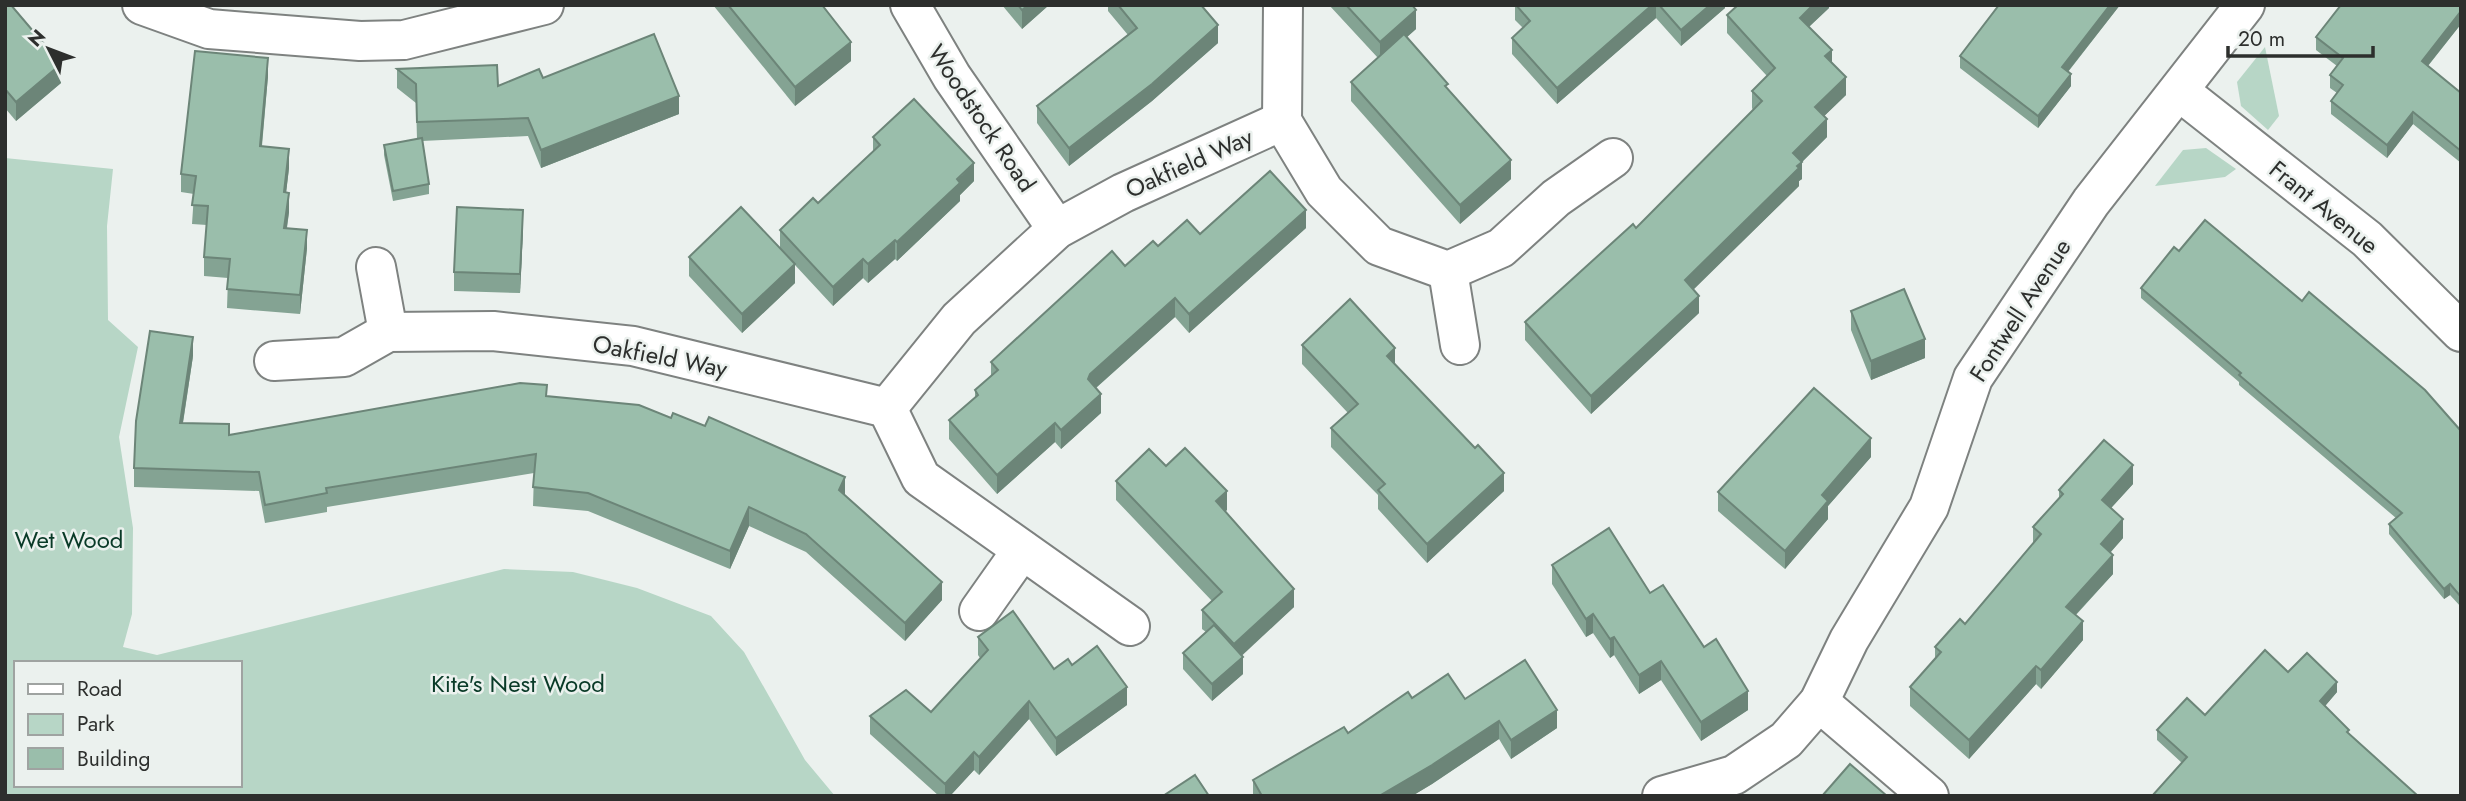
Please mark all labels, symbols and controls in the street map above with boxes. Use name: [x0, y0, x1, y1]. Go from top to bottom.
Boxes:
north arrow: [14, 14, 84, 84]
scale bar: [2228, 14, 2373, 58]
text: N: [22, 23, 52, 53]
text: 20 m: [2238, 24, 2285, 54]
street label: Woodstock Road: [920, 37, 1044, 199]
street label: Oakfield Way: [1120, 119, 1259, 207]
street label: Frant Avenue: [2262, 152, 2386, 262]
street label: Fontwell Avenue: [1961, 232, 2079, 388]
street label: Oakfield Way: [590, 326, 731, 386]
park label: Wet Wood: [15, 522, 123, 557]
legend: [14, 661, 242, 787]
park label: Kite's Nest Wood: [431, 666, 605, 701]
text: Road: [77, 674, 122, 704]
text: Park: [77, 709, 115, 739]
text: Building: [77, 744, 150, 774]

